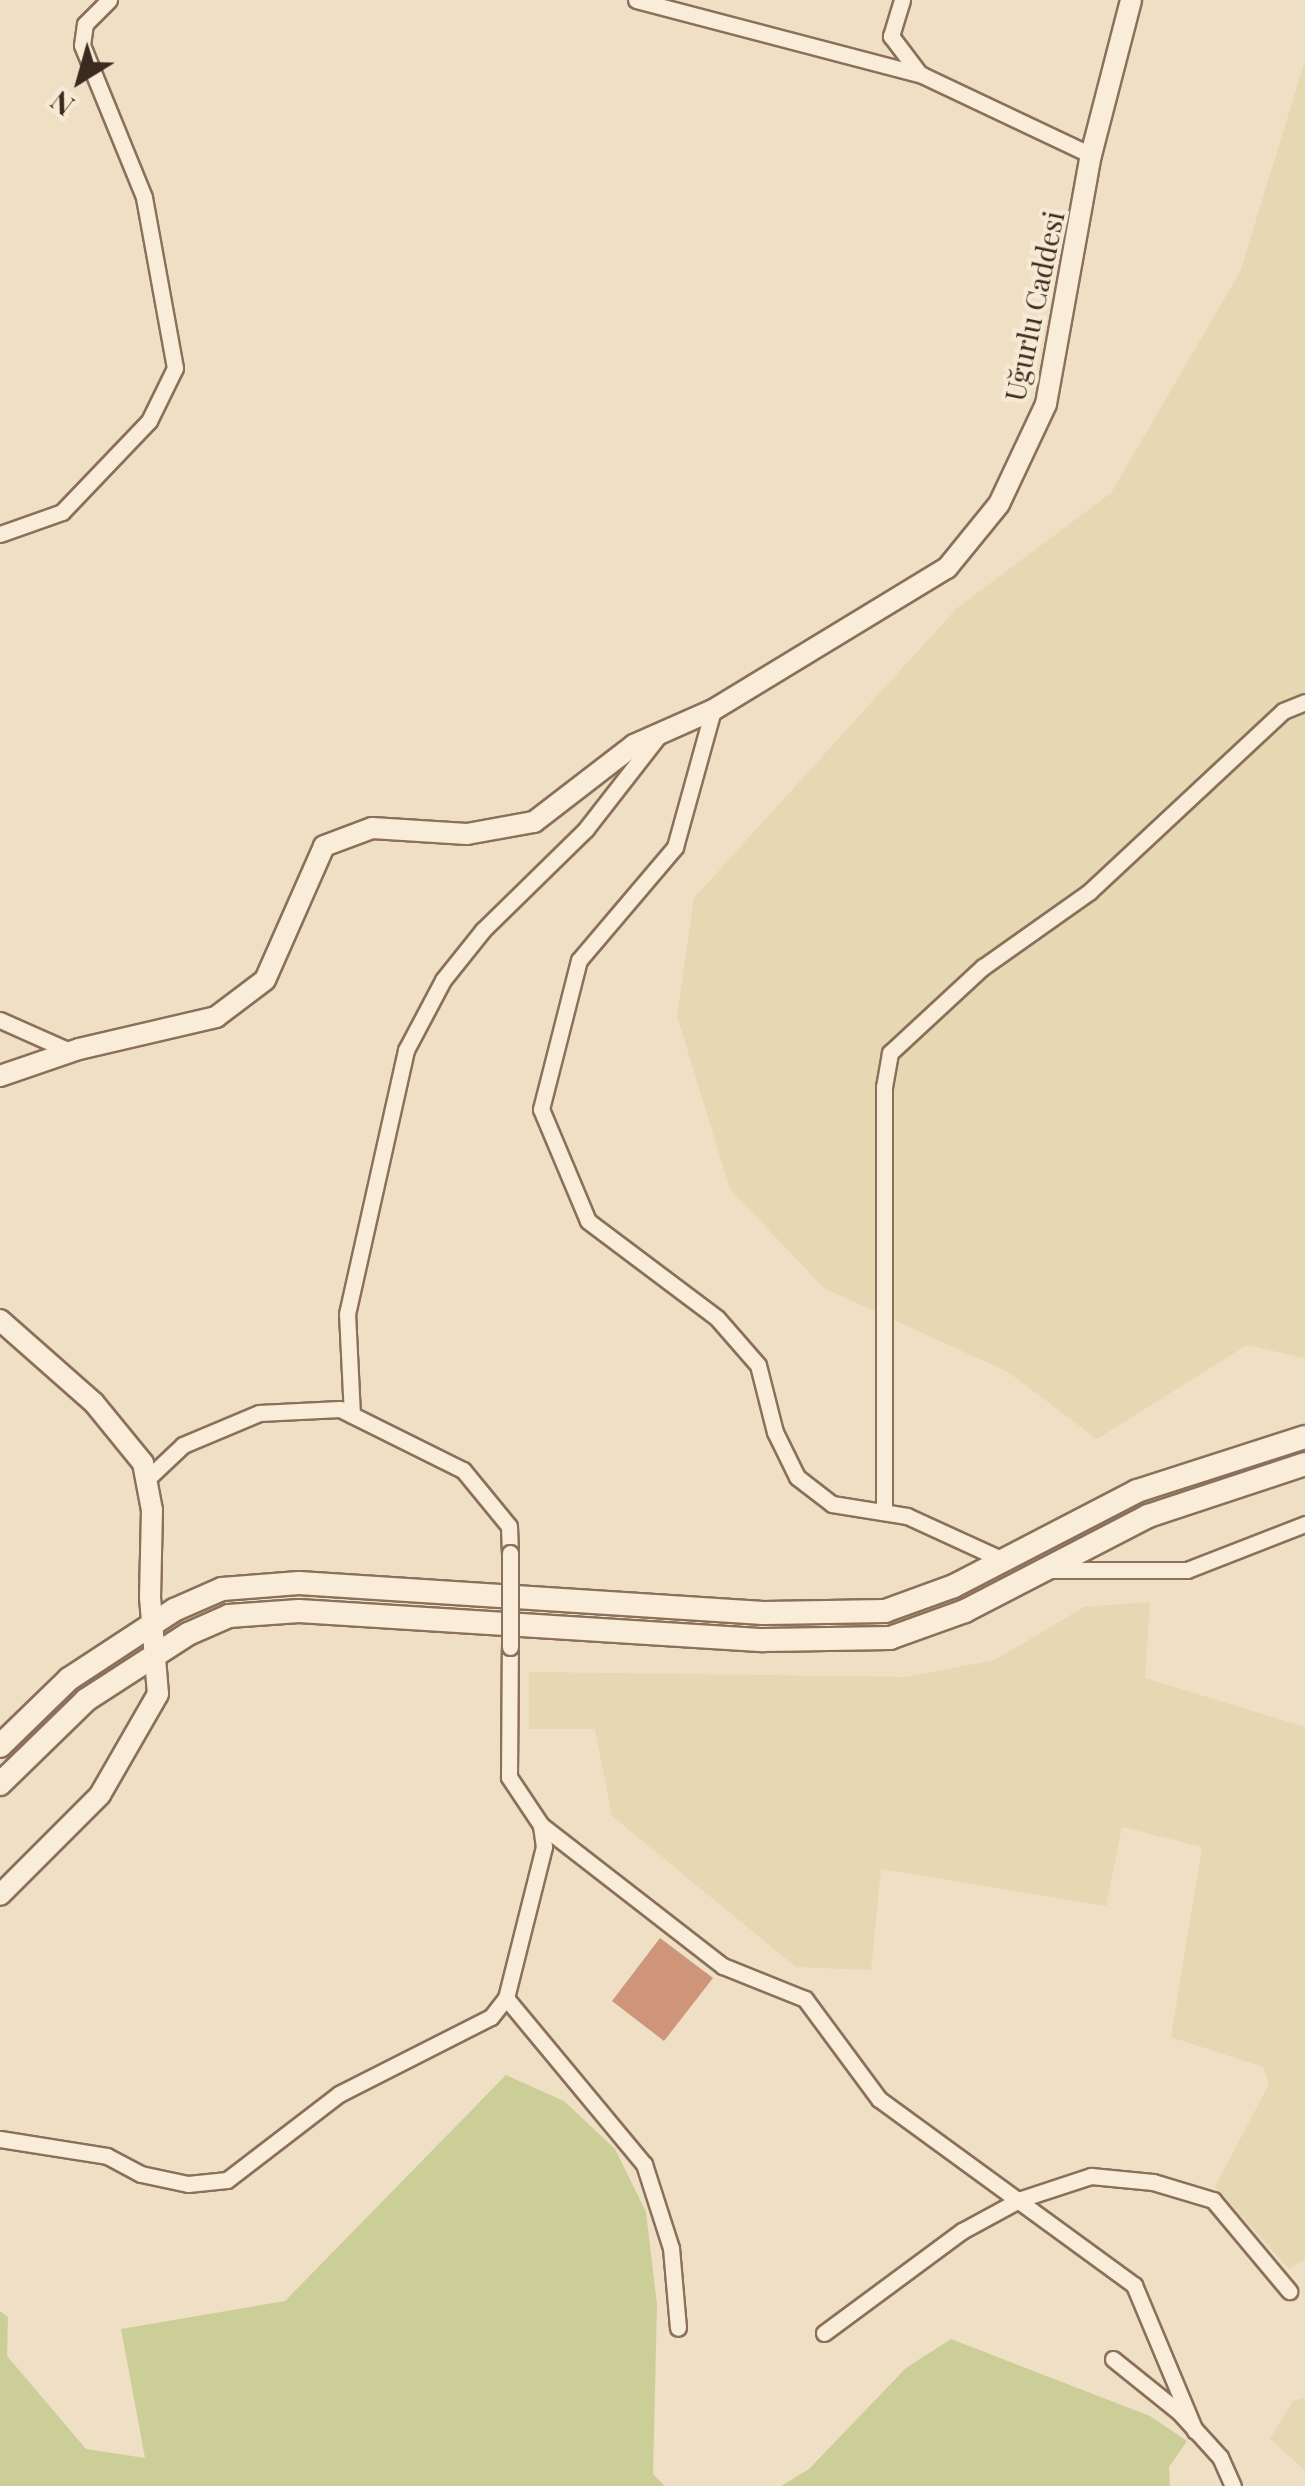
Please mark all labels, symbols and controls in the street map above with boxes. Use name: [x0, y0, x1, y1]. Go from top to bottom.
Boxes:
north arrow: [30, 30, 130, 130]
text: N: [42, 83, 81, 125]
street label: Uğurlu Caddesi: [997, 208, 1071, 404]

